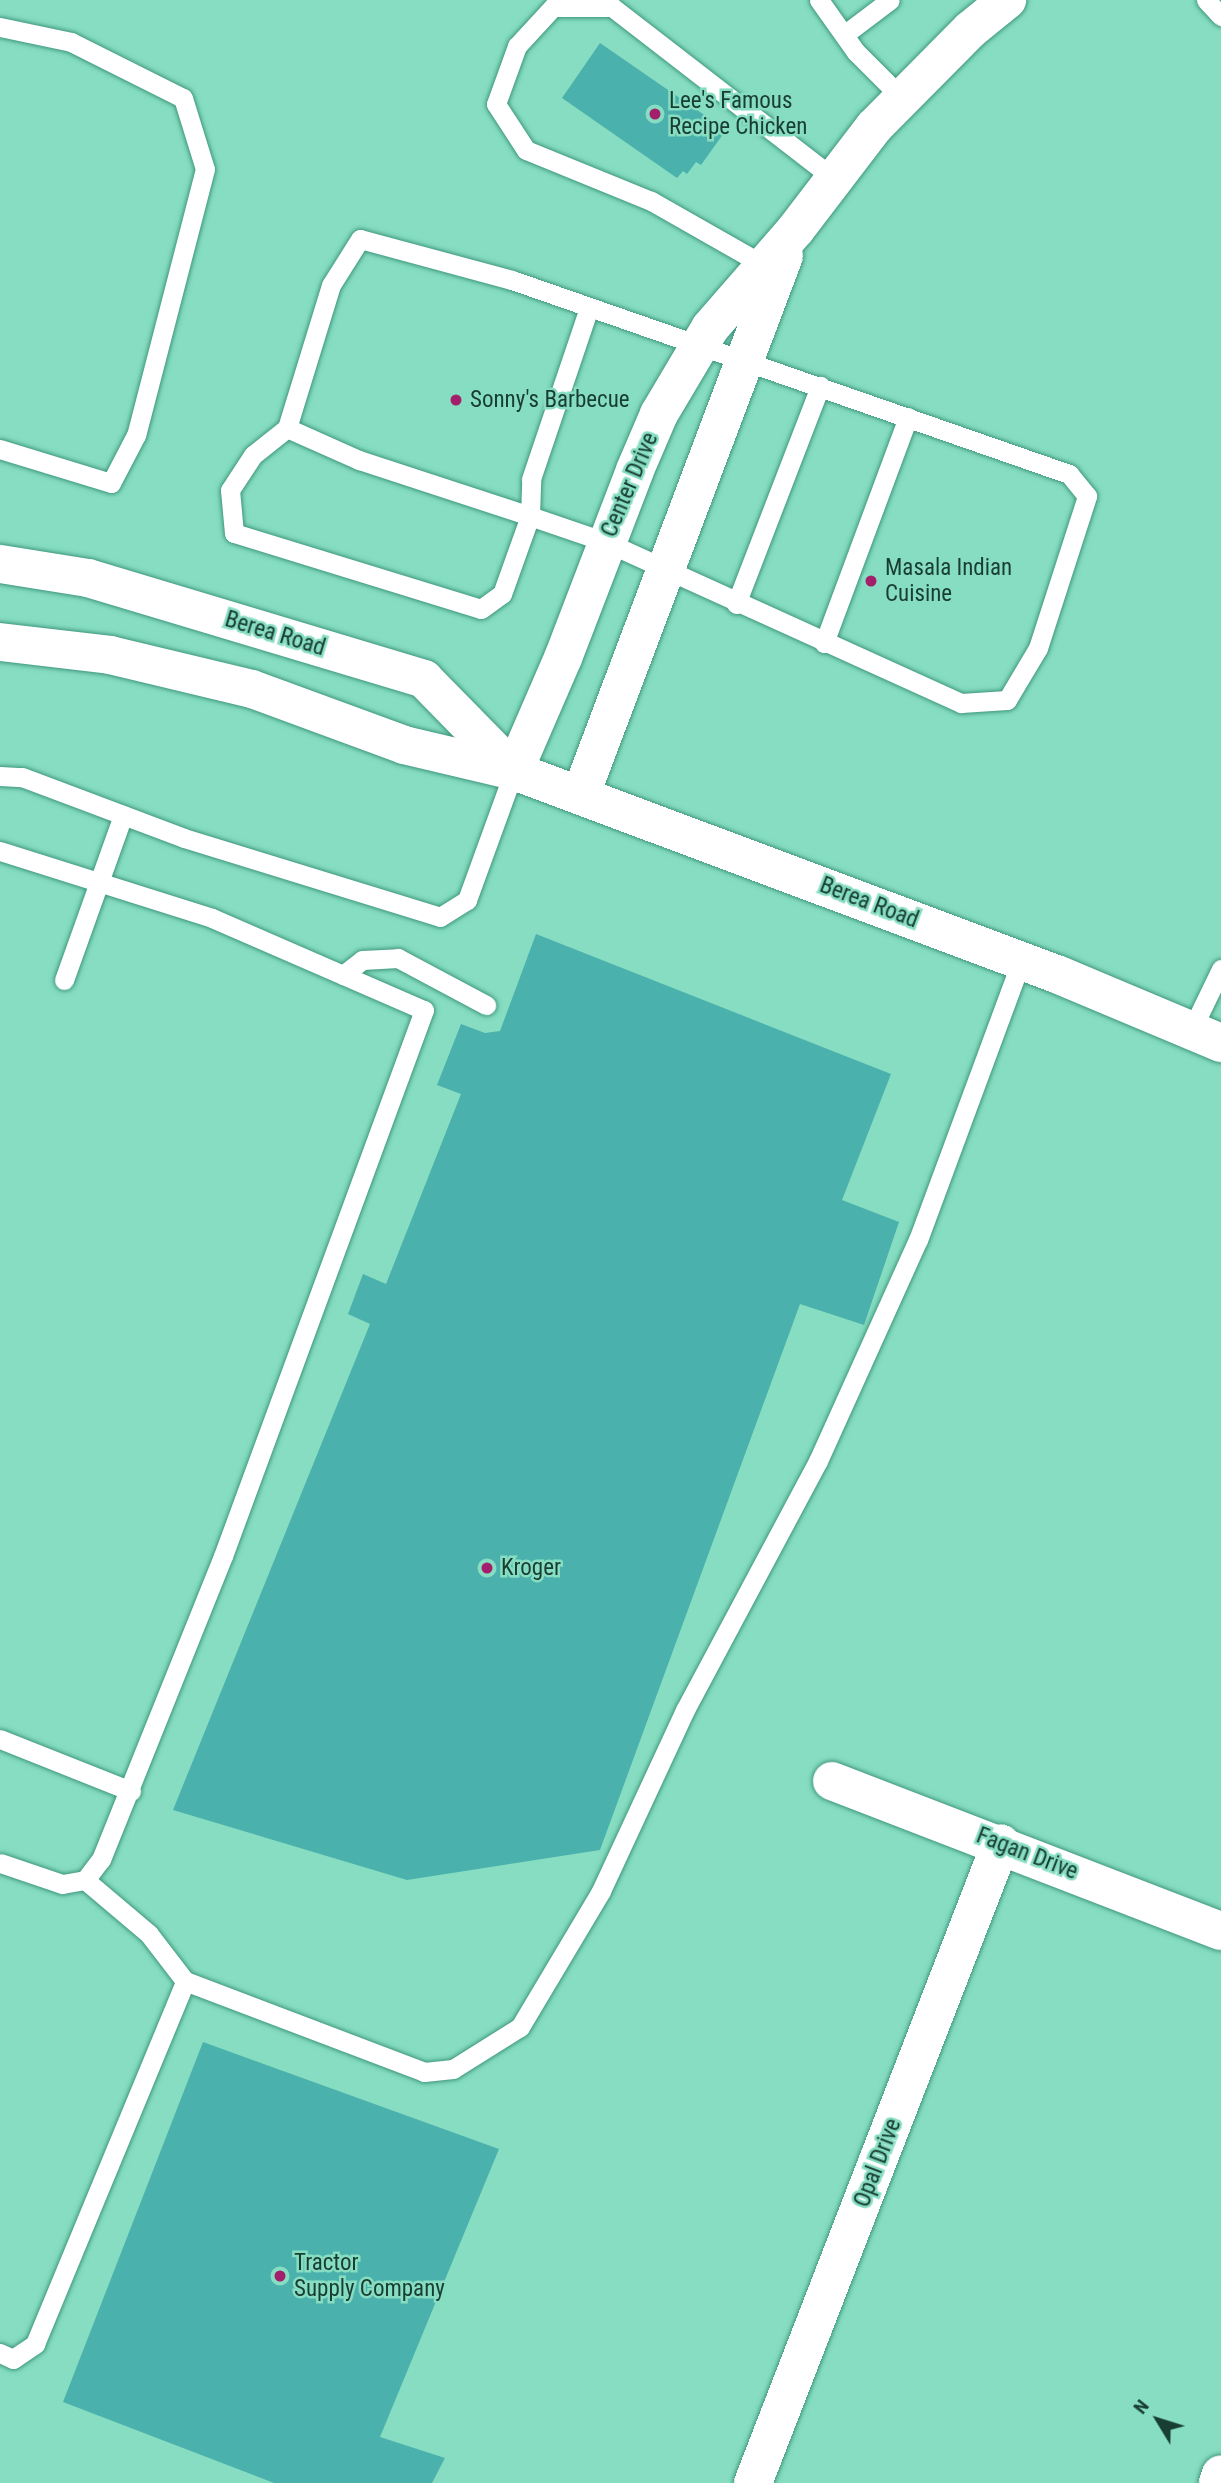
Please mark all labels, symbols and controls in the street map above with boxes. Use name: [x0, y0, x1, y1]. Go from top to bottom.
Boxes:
place label: Lee's Famous Recipe Chicken: [669, 87, 807, 141]
marker: Lee's Famous Recipe Chicken: [647, 106, 663, 122]
place label: Sonny's Barbecue: [470, 386, 630, 414]
marker: Sonny's Barbecue: [448, 392, 464, 408]
street label: Center Drive: [596, 429, 664, 541]
place label: Masala Indian Cuisine: [885, 554, 1012, 608]
marker: Masala Indian Cuisine: [863, 573, 879, 589]
street label: Berea Road: [222, 606, 328, 662]
street label: Berea Road: [816, 872, 922, 934]
place label: Kroger: [501, 1554, 561, 1582]
marker: Kroger: [479, 1560, 495, 1576]
street label: Fagan Drive: [972, 1822, 1082, 1886]
street label: Opal Drive: [849, 2115, 907, 2211]
place label: Tractor Supply Company: [294, 2249, 445, 2303]
marker: Tractor Supply Company: [272, 2268, 288, 2284]
north arrow: [1123, 2385, 1193, 2455]
text: N: [1128, 2395, 1154, 2418]

